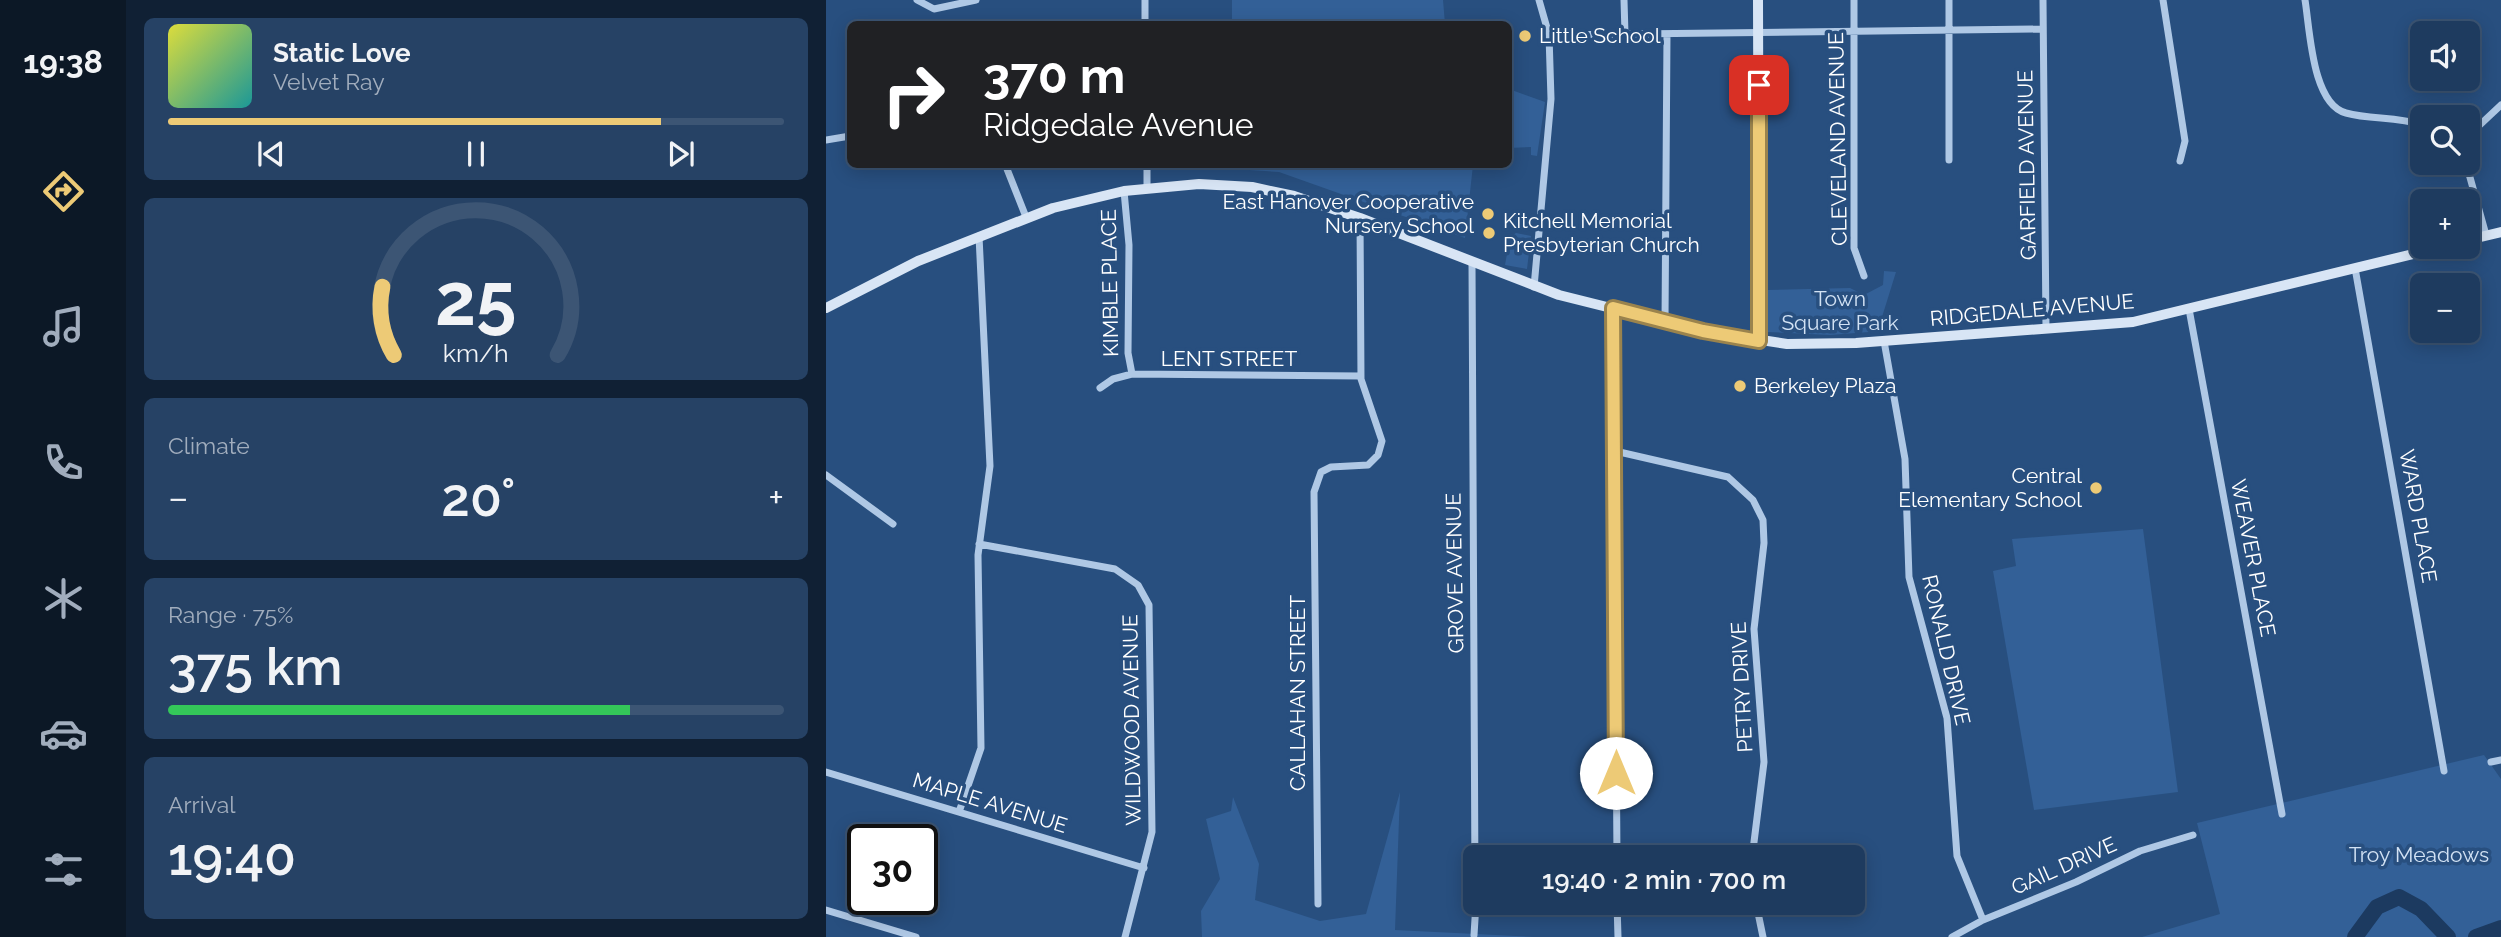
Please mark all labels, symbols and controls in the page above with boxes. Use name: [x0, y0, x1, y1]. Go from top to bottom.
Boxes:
map controls: [2410, 21, 2480, 343]
button: sound: [2410, 21, 2480, 91]
place label: Little School: [1539, 23, 1661, 48]
marker: Little School: [1517, 28, 1533, 44]
street label: CLEVELAND AVENUE: [1823, 32, 1852, 246]
text: Static Love: [273, 38, 411, 68]
text: 19:38: [23, 43, 103, 80]
text: 370 m: [983, 47, 1125, 104]
icon: right: [868, 49, 959, 140]
pin: [1729, 55, 1789, 115]
icon: arrive: [1740, 66, 1778, 104]
text: Velvet Ray: [273, 68, 385, 95]
street label: GARFIELD AVENUE: [2012, 70, 2041, 260]
button: search: [2410, 105, 2480, 175]
text: Ridgedale Avenue: [983, 106, 1253, 143]
icon: previous: [252, 135, 290, 173]
icon: pause: [457, 135, 495, 173]
icon: next: [662, 135, 700, 173]
icon: directions: [39, 167, 88, 216]
place label: East Hanover Cooperative Nursery School: [1223, 189, 1474, 238]
button: +: [2410, 189, 2480, 259]
marker: East Hanover Cooperative Nursery School: [1480, 206, 1496, 222]
place label: Kitchell Memorial Presbyterian Church: [1503, 208, 1700, 257]
street label: KIMBLE PLACE: [1096, 209, 1123, 357]
marker: Kitchell Memorial Presbyterian Church: [1481, 225, 1497, 241]
text: 25: [435, 257, 517, 342]
button: −: [2410, 273, 2480, 343]
park label: Town Square Park: [1781, 286, 1899, 335]
street label: RIDGEDALE AVENUE: [1929, 288, 2135, 331]
icon: music: [39, 302, 88, 351]
text: km/h: [443, 338, 509, 368]
street label: LENT STREET: [1161, 346, 1297, 371]
place label: Berkeley Plaza: [1754, 373, 1896, 398]
marker: Berkeley Plaza: [1732, 378, 1748, 394]
text: Climate: [168, 432, 250, 459]
icon: phone: [39, 438, 88, 487]
street label: WARD PLACE: [2394, 447, 2443, 585]
place label: Central Elementary School: [1898, 463, 2082, 512]
text: 20°: [441, 467, 515, 528]
text: −: [168, 475, 188, 520]
text: +: [768, 475, 784, 520]
street label: WEAVER PLACE: [2226, 477, 2281, 639]
marker: Central Elementary School: [2088, 480, 2104, 496]
street label: GROVE AVENUE: [1441, 493, 1468, 654]
street label: RONALD DRIVE: [1917, 572, 1976, 727]
icon: climate: [39, 574, 88, 623]
street label: CALLAHAN STREET: [1285, 595, 1310, 791]
text: Range · 75%: [168, 601, 293, 628]
street label: WILDWOOD AVENUE: [1117, 614, 1146, 826]
street label: PETRY DRIVE: [1726, 621, 1757, 753]
text: 375 km: [168, 636, 343, 697]
icon: car: [39, 709, 88, 758]
position arrow: [1579, 736, 1653, 810]
street label: MAPLE AVENUE: [910, 767, 1070, 838]
text: Arrival: [168, 791, 235, 818]
speed limit sign: 30: [847, 824, 938, 915]
text: 19:40: [168, 826, 296, 887]
street label: GAIL DRIVE: [2007, 831, 2120, 900]
park label: Troy Meadows: [2349, 842, 2489, 867]
icon: filters: [39, 845, 88, 894]
text: 19:40 · 2 min · 700 m: [1542, 865, 1786, 895]

